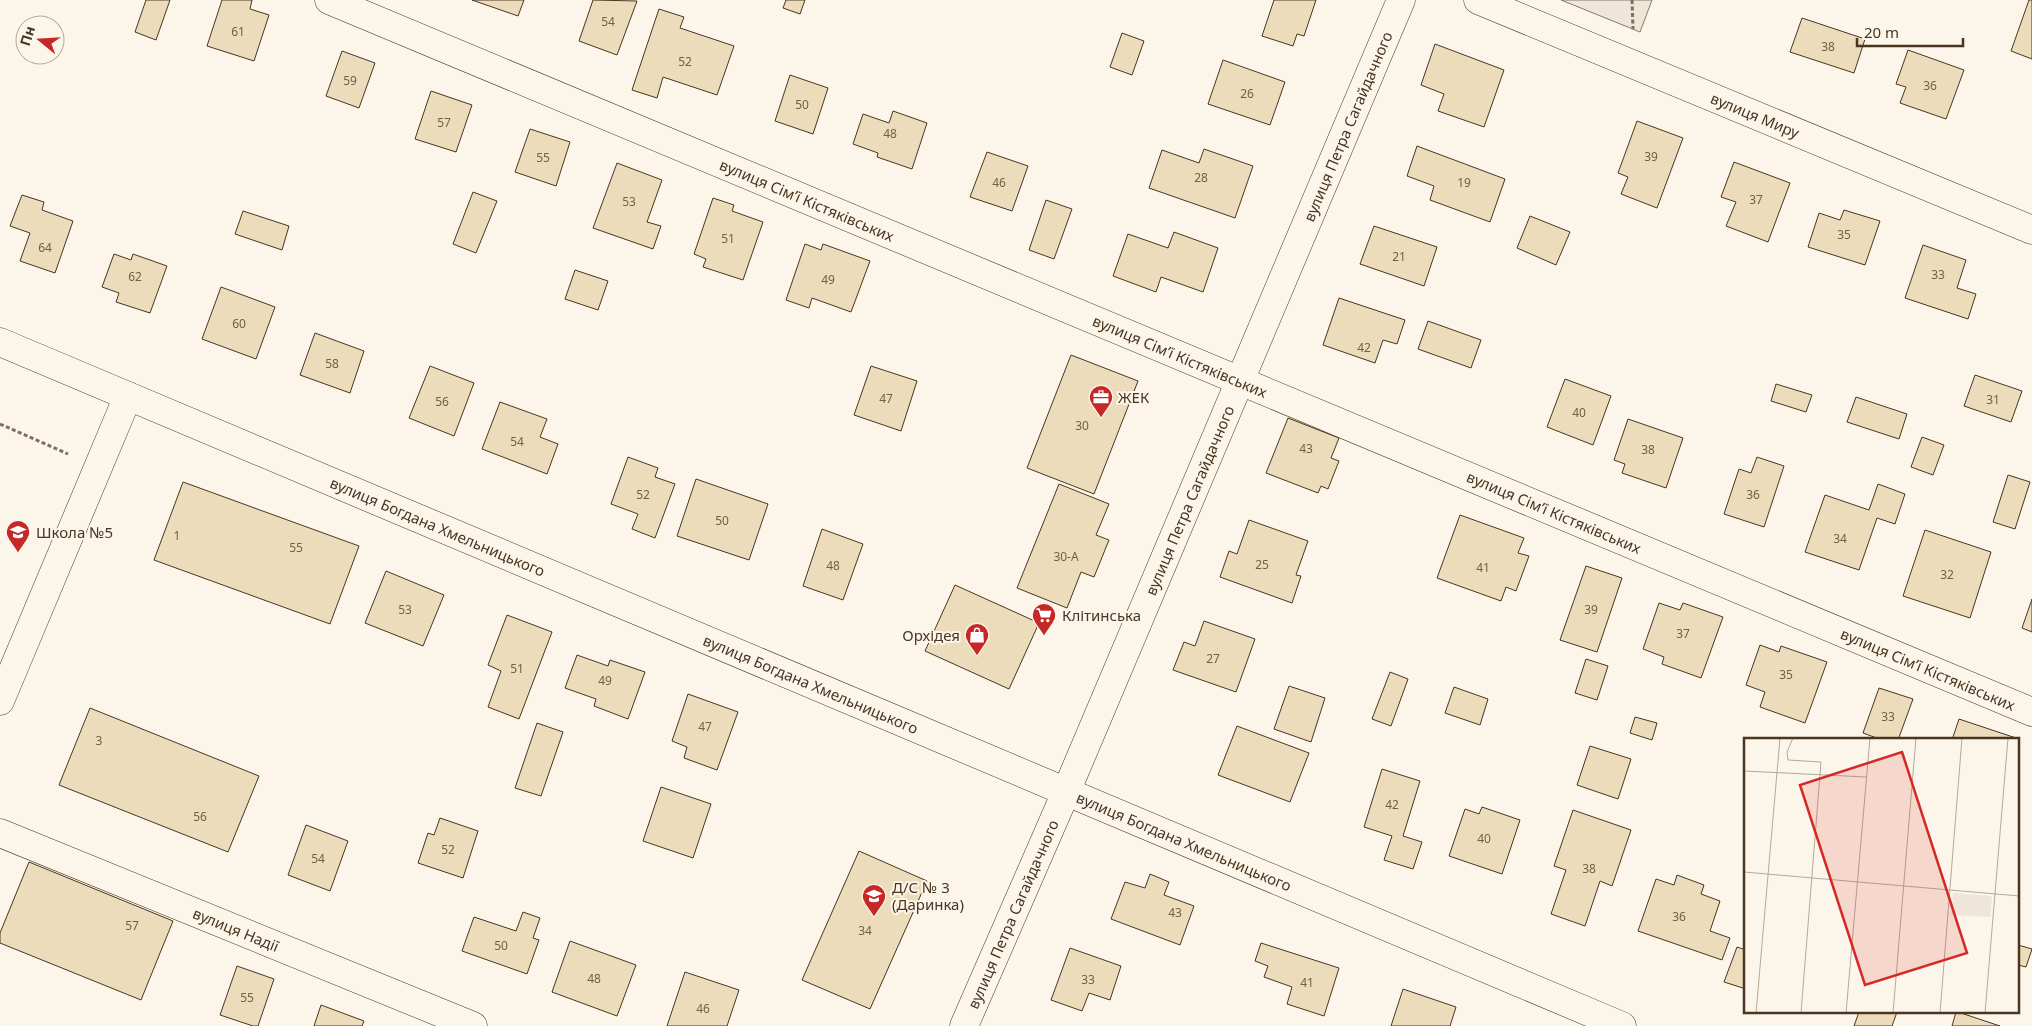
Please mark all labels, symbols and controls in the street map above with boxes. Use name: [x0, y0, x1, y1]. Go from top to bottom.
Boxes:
house number: 54: [601, 13, 615, 30]
north arrow: [15, 15, 65, 65]
scale bar: [1857, 15, 1963, 47]
text: 20 m: [1864, 22, 1899, 42]
text: Пн: [15, 23, 39, 48]
house number: 61: [231, 23, 245, 40]
street label: вулиця Петра Сагайдачного: [1298, 28, 1397, 224]
house number: 38: [1821, 38, 1835, 55]
house number: 52: [678, 53, 692, 70]
house number: 59: [343, 72, 357, 89]
house number: 36: [1923, 77, 1937, 94]
house number: 26: [1240, 85, 1254, 102]
street label: вулиця Миру: [1708, 88, 1803, 142]
house number: 50: [795, 96, 809, 113]
house number: 57: [437, 114, 451, 131]
house number: 48: [883, 125, 897, 142]
house number: 39: [1644, 148, 1658, 165]
house number: 55: [536, 149, 550, 166]
street label: вулиця Сімʼї Кістяківських: [717, 154, 898, 246]
house number: 28: [1194, 169, 1208, 186]
house number: 46: [992, 174, 1006, 191]
house number: 19: [1457, 174, 1471, 191]
house number: 37: [1749, 191, 1763, 208]
house number: 53: [622, 193, 636, 210]
house number: 35: [1837, 226, 1851, 243]
house number: 51: [721, 230, 735, 247]
house number: 64: [38, 239, 52, 256]
house number: 21: [1392, 248, 1406, 265]
house number: 33: [1931, 266, 1945, 283]
house number: 62: [128, 268, 142, 285]
house number: 49: [821, 271, 835, 288]
street label: вулиця Сімʼї Кістяківських: [1090, 310, 1271, 402]
house number: 60: [232, 315, 246, 332]
house number: 42: [1357, 339, 1371, 356]
house number: 58: [325, 355, 339, 372]
office icon: ЖЕК: [1088, 384, 1114, 418]
place label: ЖЕК: [1118, 387, 1150, 407]
house number: 47: [879, 390, 893, 407]
house number: 31: [1986, 391, 2000, 408]
house number: 56: [435, 393, 449, 410]
street label: вулиця Петра Сагайдачного: [1140, 402, 1238, 598]
house number: 40: [1572, 404, 1586, 421]
house number: 30: [1075, 417, 1089, 434]
house number: 54: [510, 433, 524, 450]
house number: 43: [1299, 440, 1313, 457]
house number: 38: [1641, 441, 1655, 458]
street label: вулиця Сімʼї Кістяківських: [1464, 466, 1645, 558]
street label: вулиця Богдана Хмельницького: [327, 472, 548, 581]
house number: 52: [636, 486, 650, 503]
house number: 36: [1746, 486, 1760, 503]
house number: 50: [715, 512, 729, 529]
school or university icon: Школа №5: [5, 519, 31, 553]
place label: Школа №5: [36, 522, 113, 542]
house number: 1: [174, 527, 180, 544]
house number: 34: [1833, 530, 1847, 547]
house number: 55: [289, 539, 303, 556]
house number: 30-А: [1053, 548, 1079, 565]
house number: 25: [1255, 556, 1269, 573]
house number: 48: [826, 557, 840, 574]
house number: 41: [1476, 559, 1490, 576]
house number: 32: [1940, 566, 1954, 583]
house number: 53: [398, 601, 412, 618]
house number: 39: [1584, 601, 1598, 618]
supermarket icon: Клітинська: [1031, 602, 1057, 636]
place label: Клітинська: [1062, 605, 1141, 625]
shop icon: Орхідея: [964, 622, 990, 656]
street label: вулиця Сімʼї Кістяківських: [1838, 623, 2019, 715]
place label: Орхідея: [902, 625, 960, 645]
house number: 37: [1676, 625, 1690, 642]
street label: вулиця Богдана Хмельницького: [700, 630, 922, 738]
house number: 27: [1206, 650, 1220, 667]
house number: 51: [510, 660, 524, 677]
house number: 35: [1779, 666, 1793, 683]
house number: 49: [598, 672, 612, 689]
house number: 33: [1881, 708, 1895, 725]
house number: 47: [698, 718, 712, 735]
house number: 3: [96, 732, 103, 749]
inset map: [1744, 738, 2020, 1014]
street label: вулиця Богдана Хмельницького: [1073, 787, 1295, 896]
house number: 42: [1385, 796, 1399, 813]
house number: 56: [193, 808, 207, 825]
street label: вулиця Петра Сагайдачного: [963, 816, 1063, 1012]
house number: 40: [1477, 830, 1491, 847]
house number: 52: [441, 841, 455, 858]
house number: 54: [311, 850, 325, 867]
house number: 38: [1582, 860, 1596, 877]
place label: Д/С № 3 (Даринка): [892, 877, 964, 914]
school or university icon: Д/С № 3 (Даринка): [861, 883, 887, 917]
street label: вулиця Надії: [190, 903, 282, 956]
house number: 43: [1168, 904, 1182, 921]
house number: 36: [1672, 908, 1686, 925]
house number: 57: [125, 917, 139, 934]
house number: 34: [858, 922, 872, 939]
house number: 50: [494, 937, 508, 954]
house number: 48: [587, 970, 601, 987]
house number: 33: [1081, 971, 1095, 988]
house number: 41: [1300, 974, 1314, 991]
house number: 55: [240, 989, 254, 1006]
house number: 46: [696, 1000, 710, 1017]

